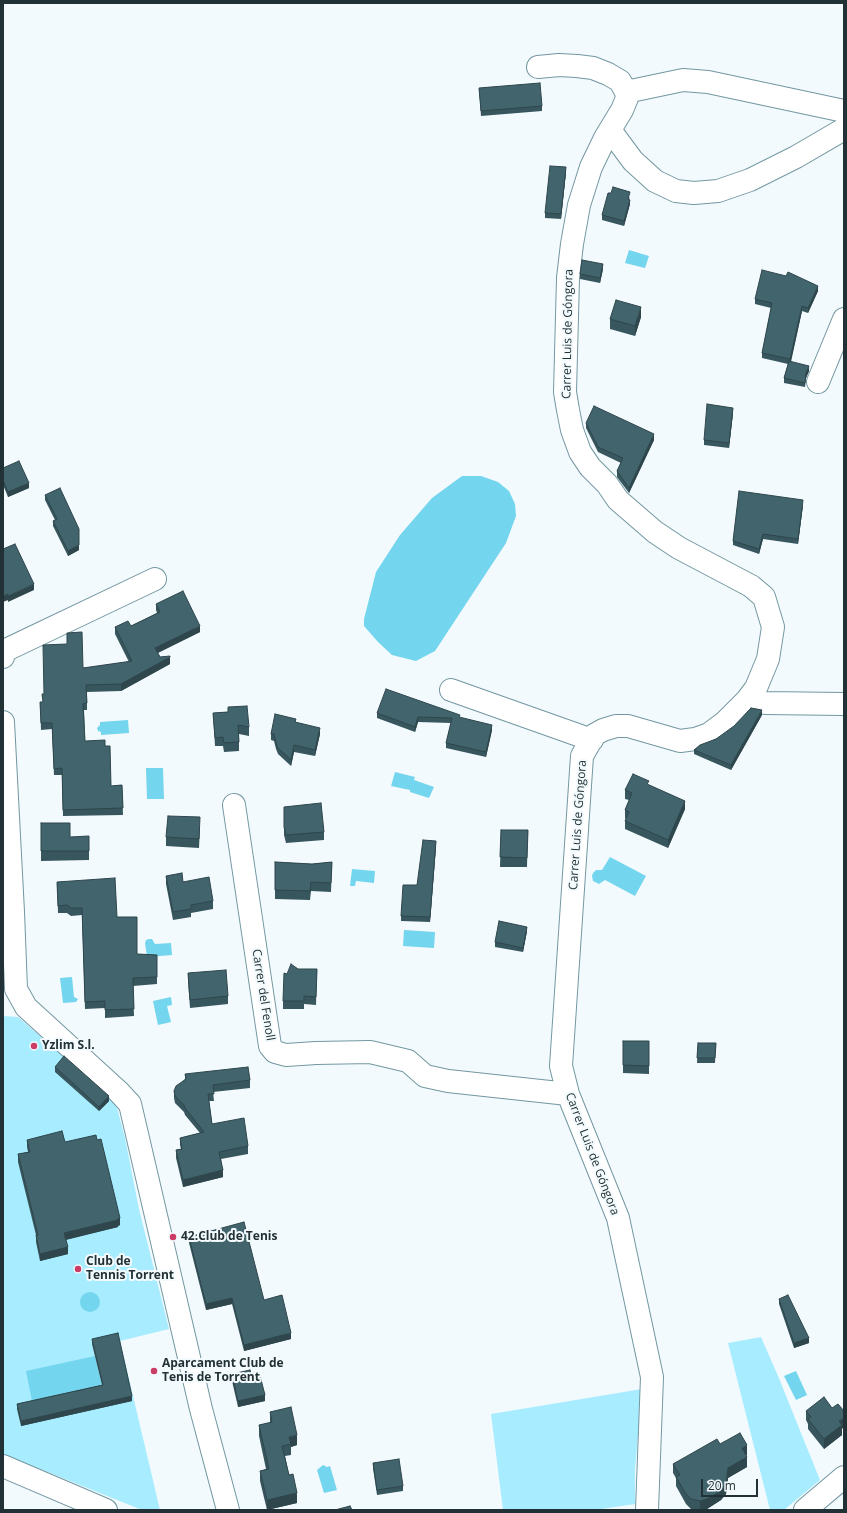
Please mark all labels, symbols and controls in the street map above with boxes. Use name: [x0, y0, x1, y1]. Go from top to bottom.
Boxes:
street label: Carrer Luis de Góngora: [560, 269, 576, 399]
street label: Carrer Luis de Góngora: [566, 760, 590, 890]
street label: Carrer del Fenoll: [249, 948, 277, 1042]
place label: Yzlim S.l.: [42, 1039, 95, 1053]
marker: Yzlim S.l.: [29, 1041, 39, 1051]
street label: Carrer Luis de Góngora: [562, 1091, 622, 1217]
place label: 42.Club de Tenis: [181, 1230, 277, 1244]
marker: 42.Club de Tenis: [168, 1232, 178, 1242]
place label: Club de Tennis Torrent: [86, 1255, 174, 1283]
marker: Club de Tennis Torrent: [73, 1264, 83, 1274]
place label: Aparcament Club de Tenis de Torrent: [162, 1357, 284, 1385]
marker: Aparcament Club de Tenis de Torrent: [149, 1366, 159, 1376]
scale bar: [703, 1471, 760, 1497]
text: 20 m: [708, 1477, 736, 1494]

